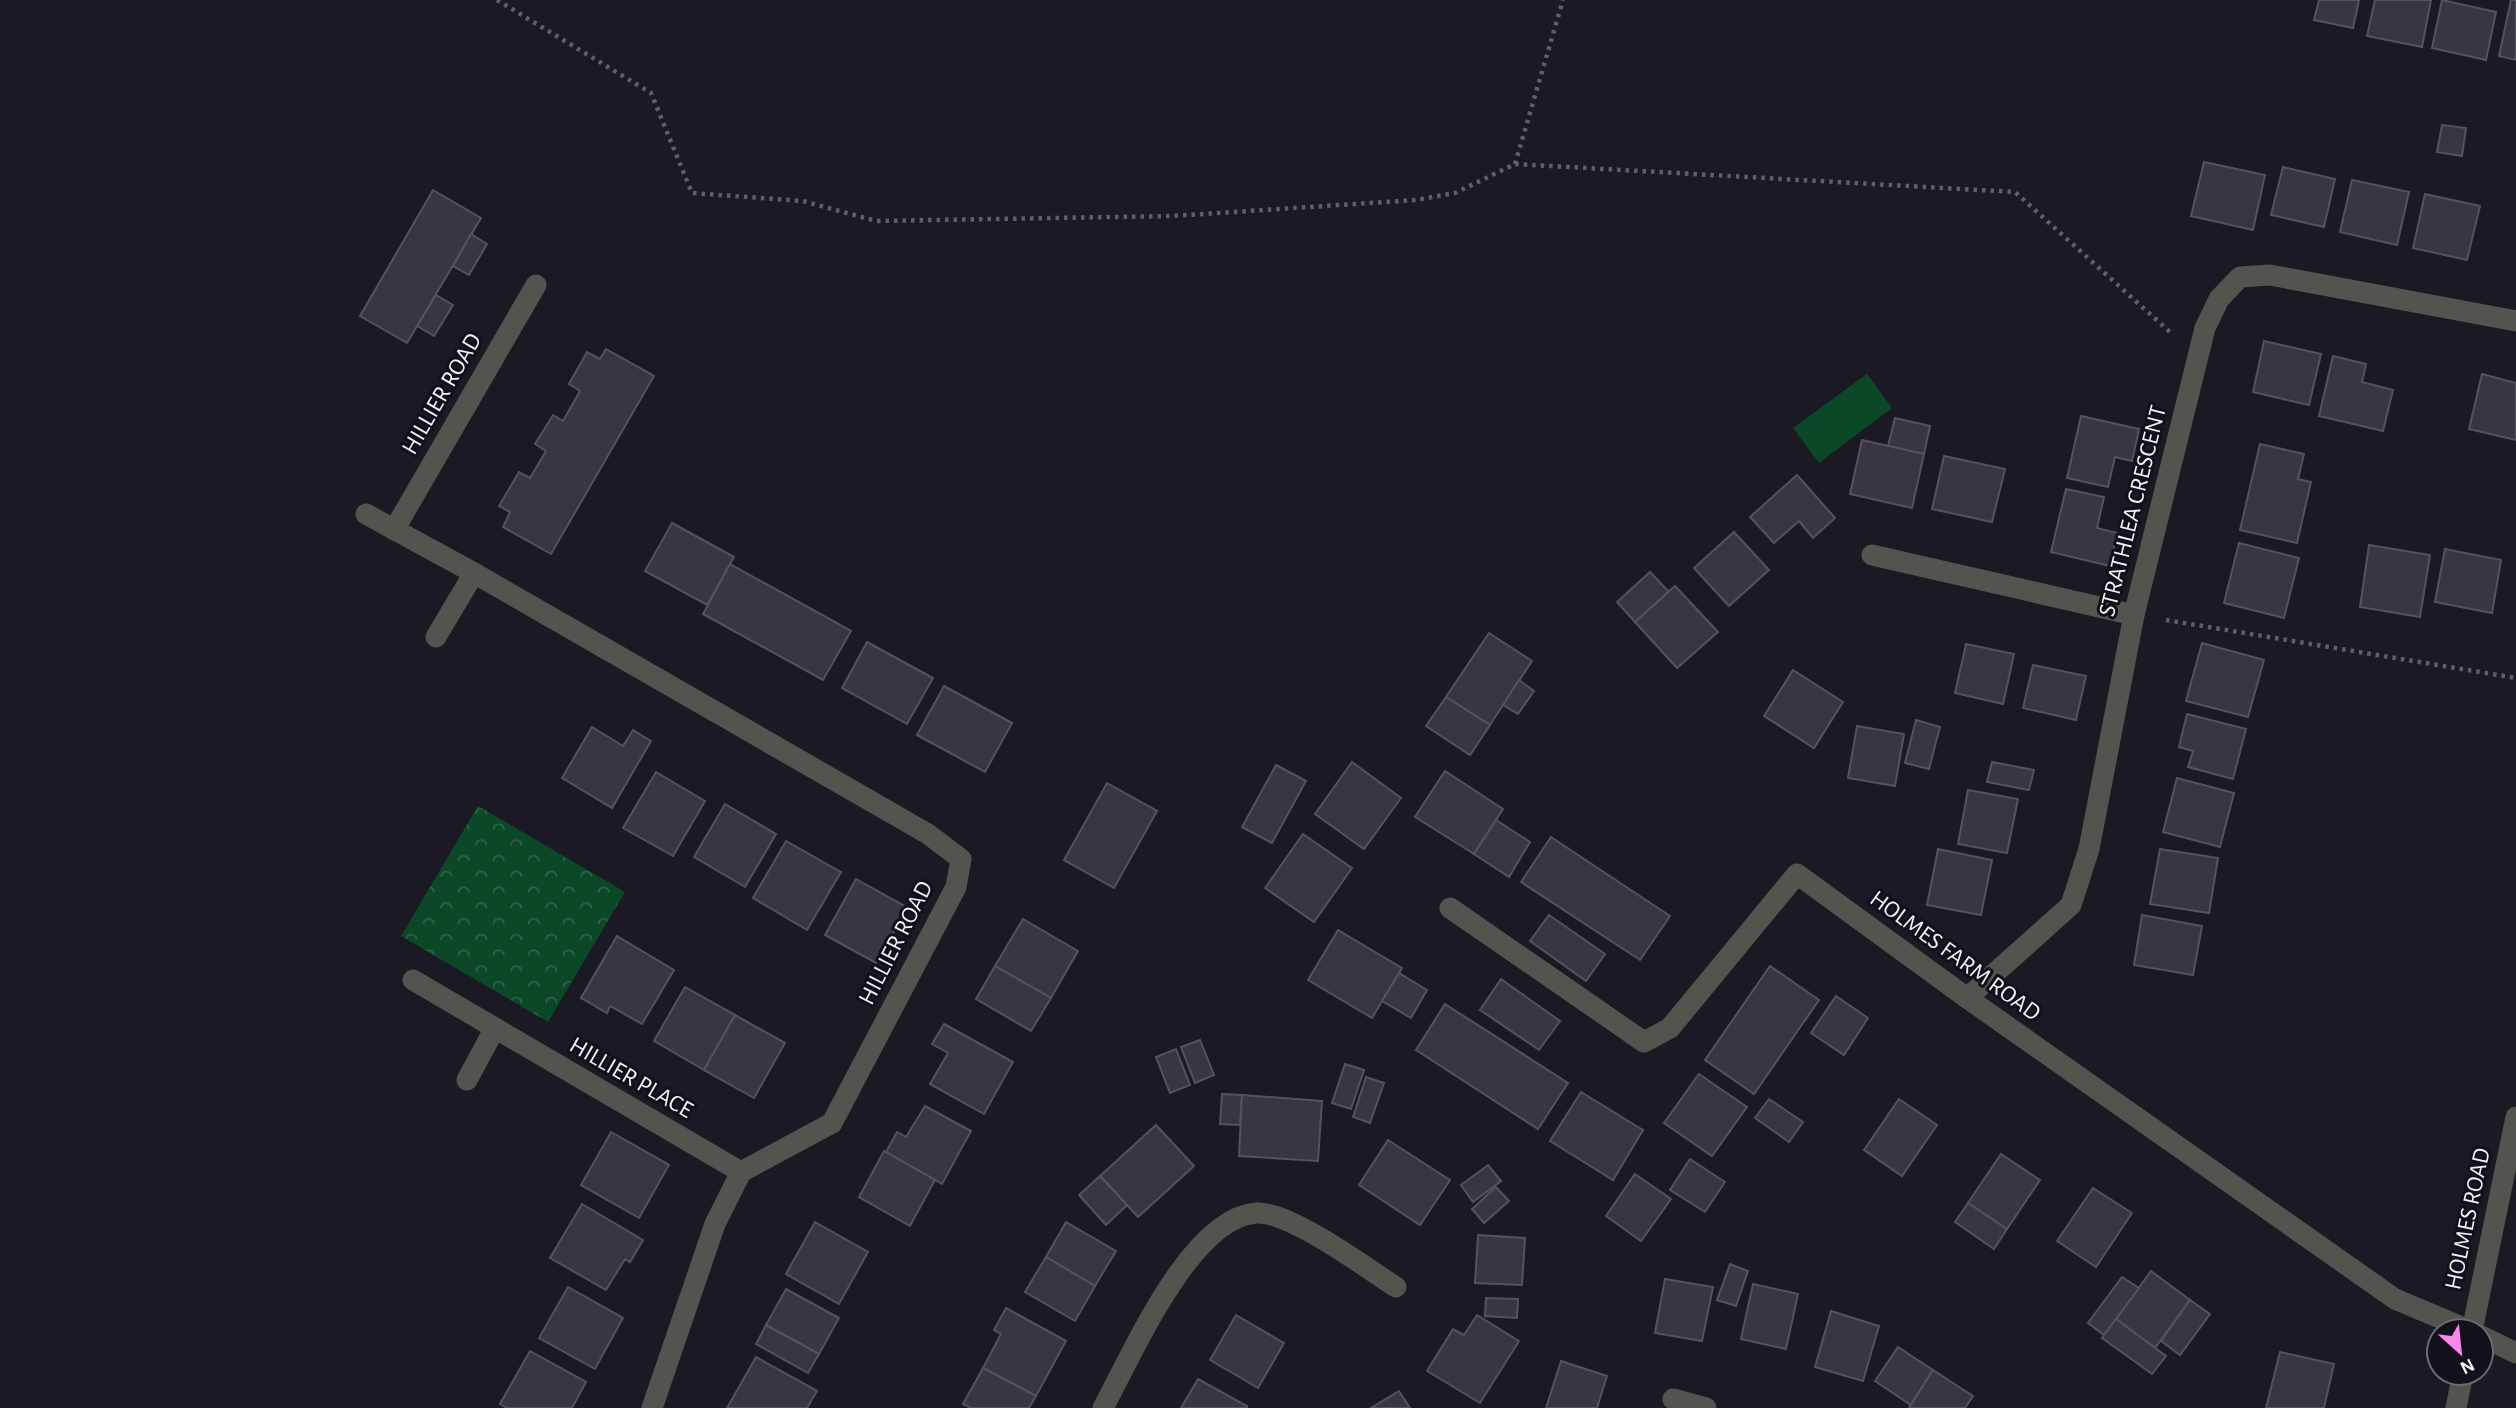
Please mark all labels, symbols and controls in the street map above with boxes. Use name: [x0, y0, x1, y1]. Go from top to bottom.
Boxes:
street label: HILLIER ROAD: [398, 329, 486, 459]
street label: STRATHLEA CRESCENT: [2095, 403, 2171, 619]
street label: HILLIER ROAD: [855, 877, 937, 1009]
street label: HOLMES FARM ROAD: [1865, 886, 2045, 1026]
street label: HILLIER PLACE: [565, 1033, 697, 1123]
street label: HOLMES ROAD: [2441, 1146, 2495, 1292]
north arrow: [2425, 1317, 2495, 1387]
text: N: [2457, 1354, 2477, 1377]

